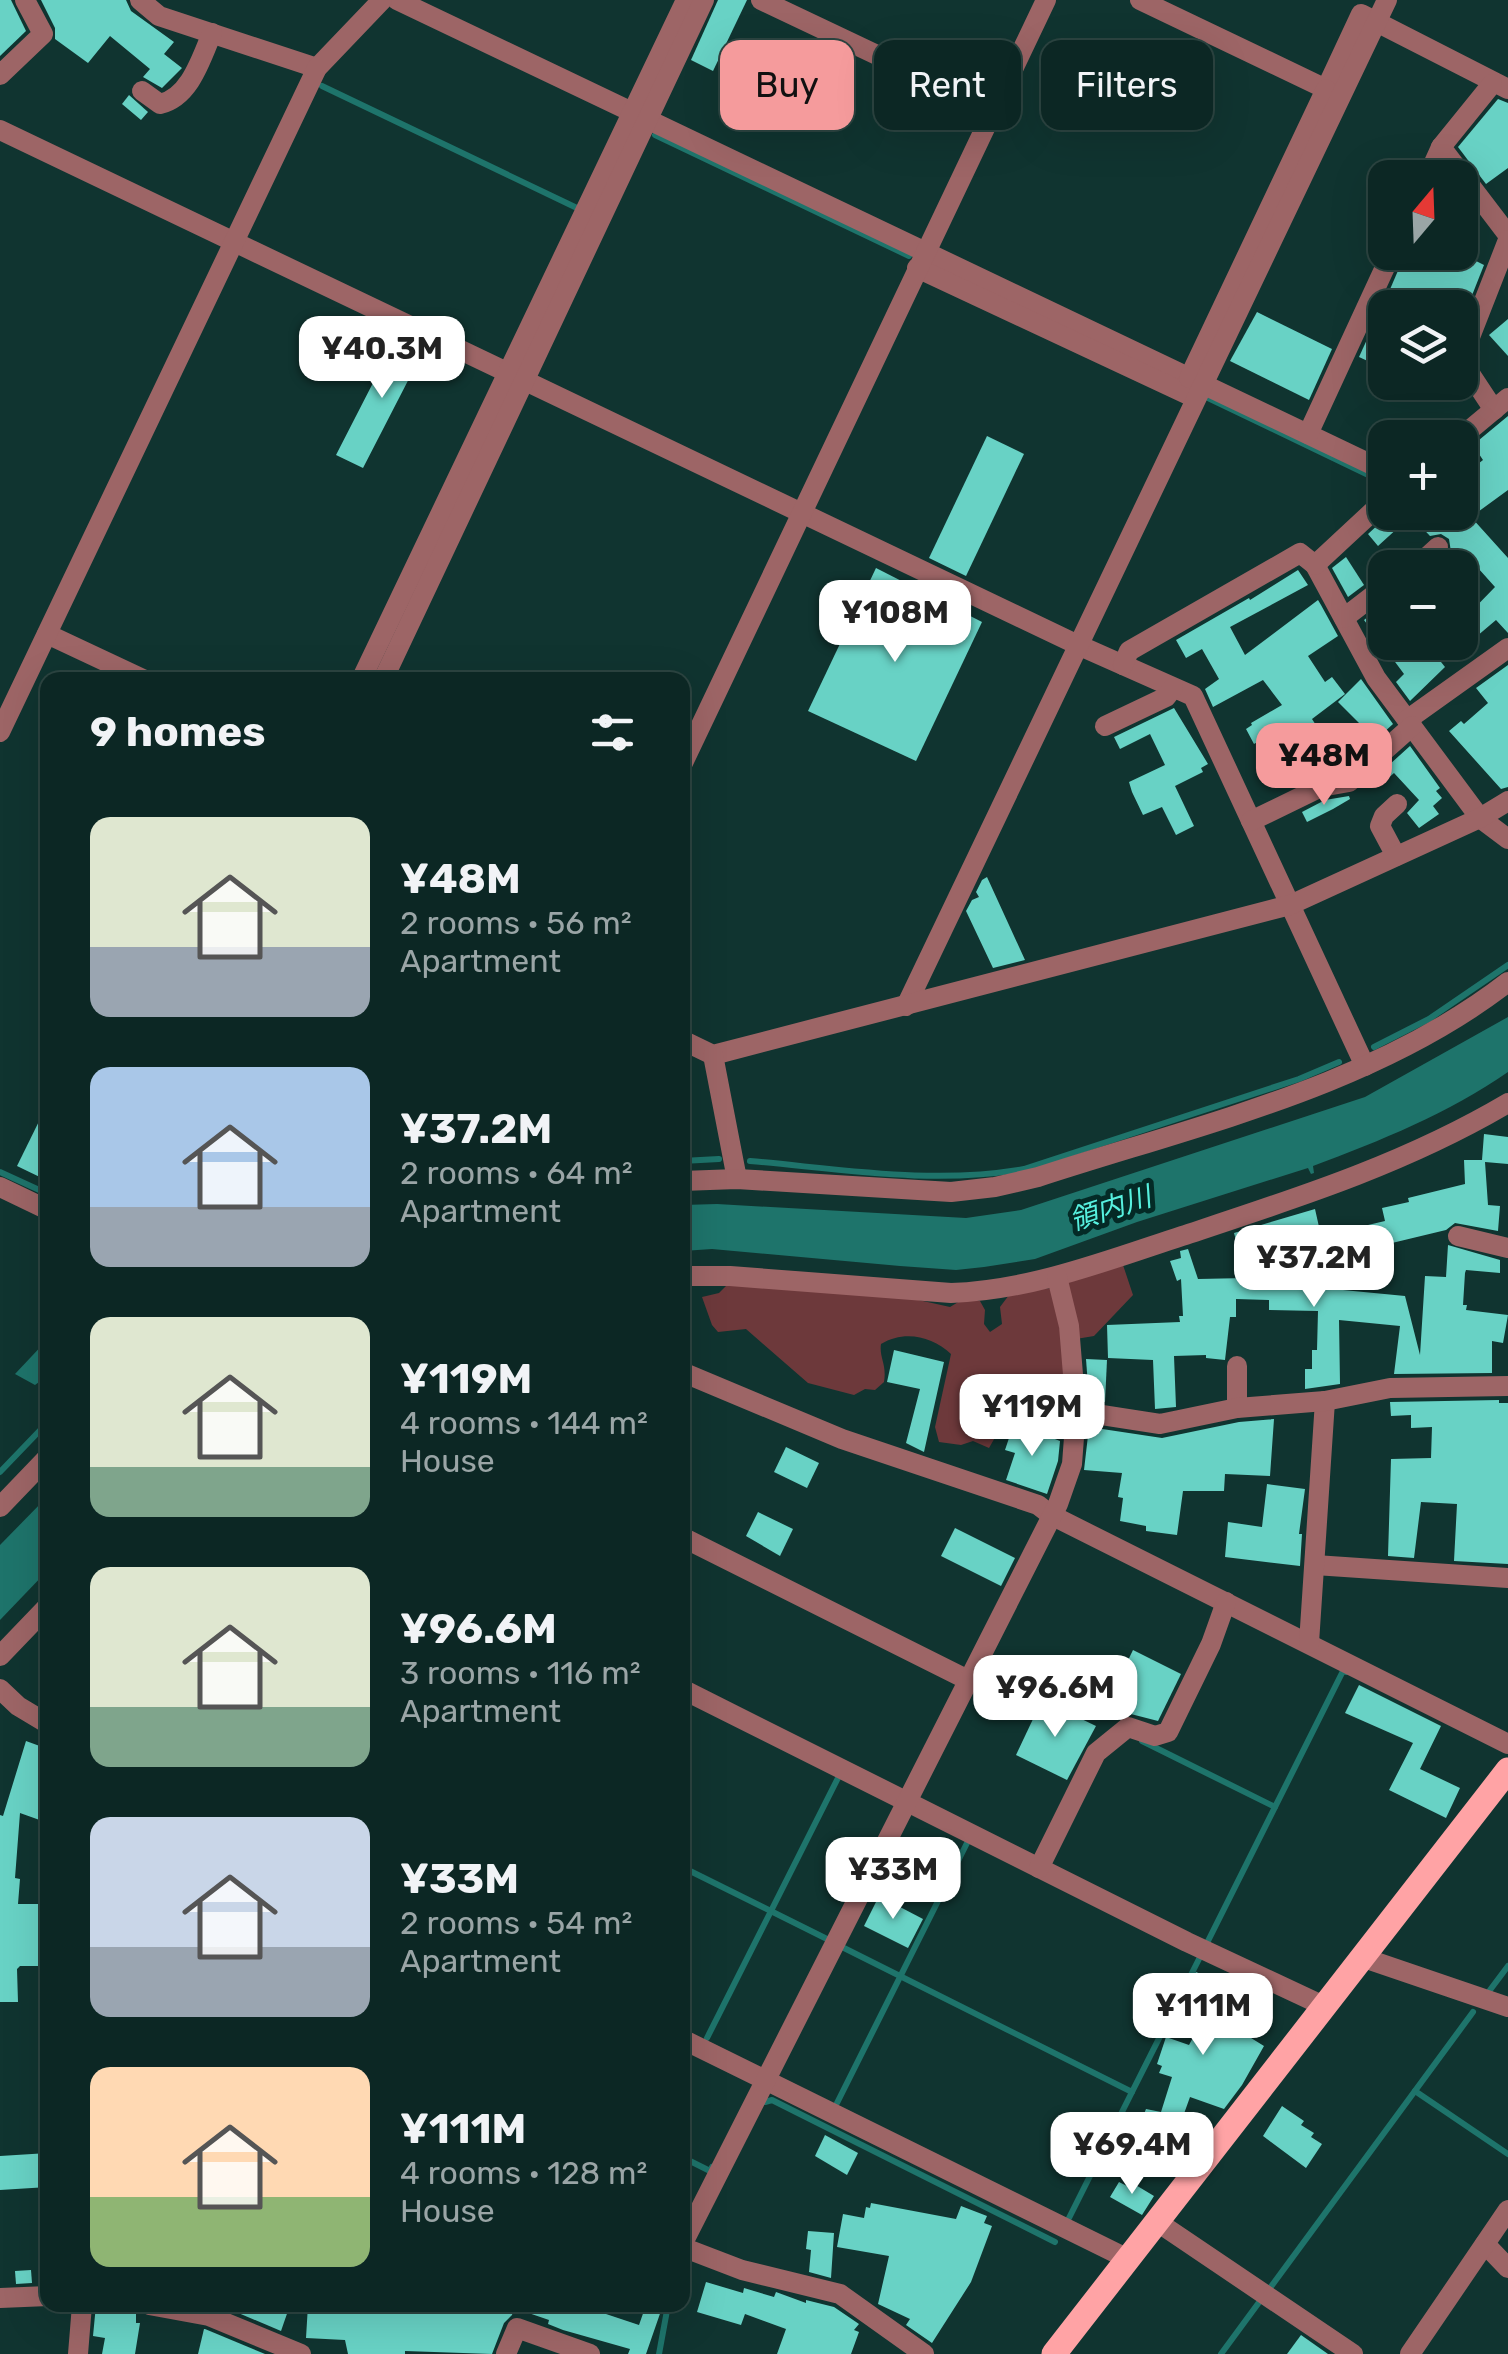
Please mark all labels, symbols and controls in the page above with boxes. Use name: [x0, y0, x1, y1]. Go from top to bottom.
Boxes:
chip: Buy: [720, 40, 854, 130]
chip: Rent: [874, 40, 1021, 130]
chip: Filters: [1041, 40, 1213, 130]
north arrow: [1368, 160, 1478, 270]
map controls: [1368, 160, 1478, 660]
button: layers: [1368, 290, 1478, 400]
pin: ¥40.3M: [301, 316, 463, 401]
text: ¥40.3M: [321, 329, 443, 367]
button: +: [1368, 420, 1478, 530]
button: −: [1368, 550, 1478, 660]
pin: ¥108M: [825, 580, 965, 665]
text: ¥108M: [841, 593, 949, 631]
icon: filters: [585, 705, 640, 760]
text: 9 homes: [90, 707, 265, 757]
pin: ¥48M: [1265, 723, 1383, 808]
text: ¥48M: [1278, 736, 1370, 774]
text: ¥48M: [400, 854, 521, 904]
icon: home: [170, 857, 290, 977]
text: 2 rooms · 56 m²: [400, 904, 632, 942]
text: Apartment: [400, 942, 561, 980]
text: ¥37.2M: [400, 1104, 552, 1154]
icon: home: [170, 1107, 290, 1227]
text: 2 rooms · 64 m²: [400, 1154, 633, 1192]
water label: 領内川: [1065, 1179, 1158, 1237]
text: Apartment: [400, 1192, 561, 1230]
pin: ¥37.2M: [1233, 1225, 1395, 1310]
text: ¥37.2M: [1256, 1238, 1372, 1276]
text: ¥119M: [400, 1354, 532, 1404]
icon: home: [170, 1357, 290, 1477]
pin: ¥119M: [962, 1374, 1102, 1459]
text: ¥119M: [982, 1387, 1082, 1425]
text: 4 rooms · 144 m²: [400, 1404, 648, 1442]
text: House: [400, 1442, 495, 1480]
text: ¥96.6M: [400, 1604, 557, 1654]
icon: home: [170, 1607, 290, 1727]
text: 3 rooms · 116 m²: [400, 1654, 641, 1692]
pin: ¥96.6M: [974, 1655, 1136, 1740]
text: ¥96.6M: [995, 1668, 1115, 1706]
text: Apartment: [400, 1692, 561, 1730]
pin: ¥33M: [834, 1837, 952, 1922]
text: ¥33M: [848, 1850, 938, 1888]
text: ¥33M: [400, 1854, 519, 1904]
icon: home: [170, 1857, 290, 1977]
text: 2 rooms · 54 m²: [400, 1904, 632, 1942]
text: Apartment: [400, 1942, 561, 1980]
pin: ¥111M: [1133, 1973, 1273, 2058]
text: ¥111M: [1155, 1986, 1251, 2024]
text: ¥111M: [400, 2104, 526, 2154]
icon: home: [170, 2107, 290, 2227]
pin: ¥69.4M: [1051, 2112, 1213, 2197]
text: ¥69.4M: [1073, 2125, 1191, 2163]
text: 4 rooms · 128 m²: [400, 2154, 647, 2192]
text: House: [400, 2192, 495, 2230]

